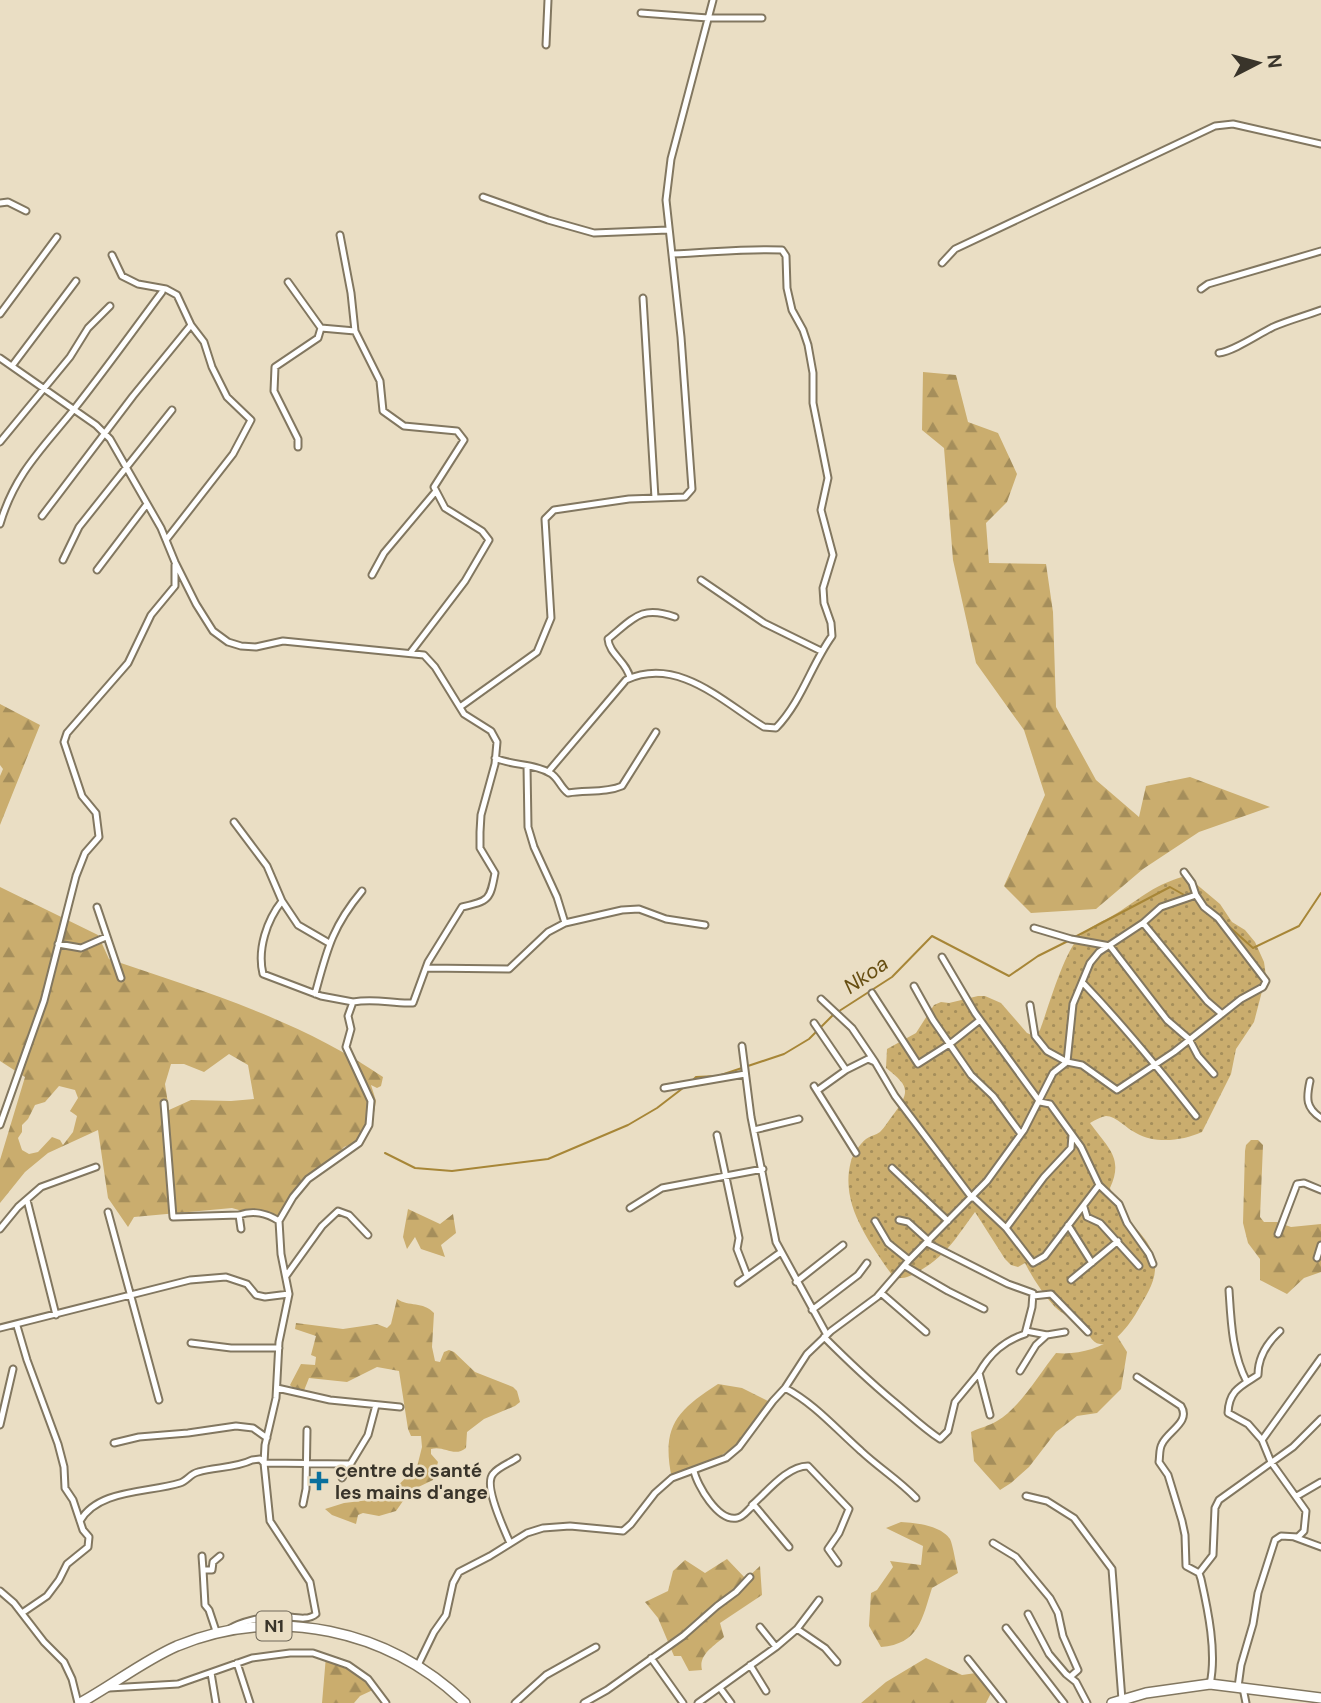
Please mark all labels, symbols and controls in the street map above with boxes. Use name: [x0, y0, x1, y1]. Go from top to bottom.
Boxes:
north arrow: [1223, 28, 1293, 98]
text: N: [1261, 53, 1288, 69]
water label: Nkoa: [838, 950, 894, 1000]
place label: centre de santé les mains d'ange: [335, 1458, 488, 1505]
marker: centre de santé les mains d'ange: [309, 1471, 329, 1491]
road number: N1: [256, 1611, 292, 1640]

